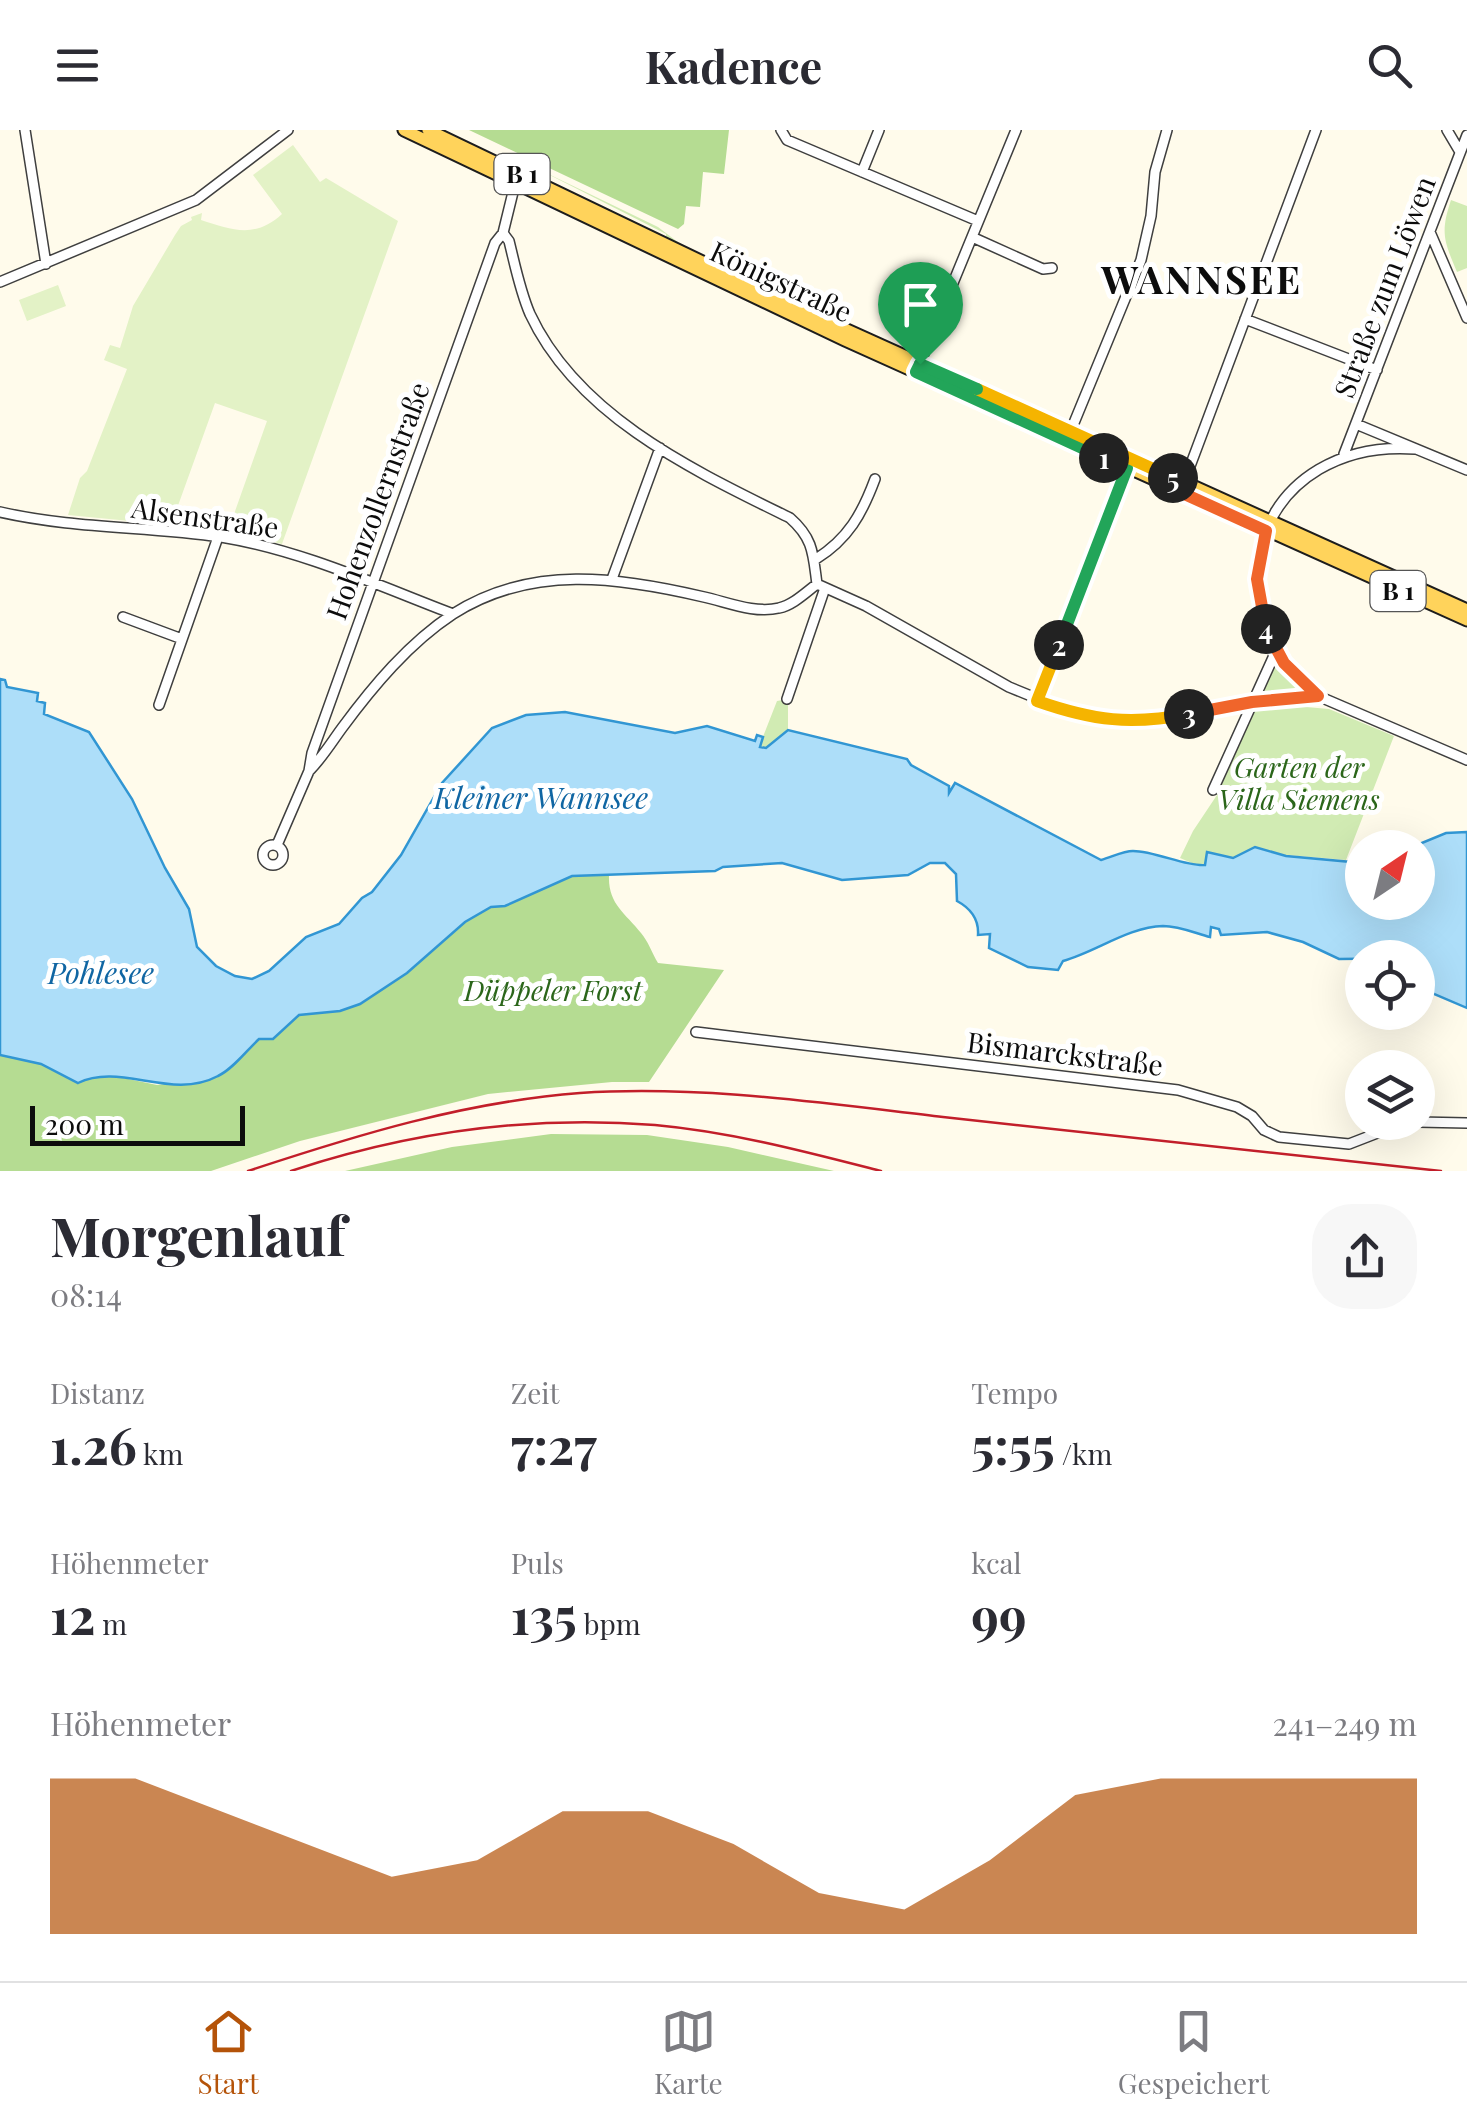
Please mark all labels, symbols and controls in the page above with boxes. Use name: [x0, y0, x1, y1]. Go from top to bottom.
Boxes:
text: Kadence: [645, 35, 822, 95]
icon: menu: [50, 38, 105, 93]
icon: search: [1362, 38, 1417, 93]
road number: B 1: [494, 154, 550, 194]
street label: Straße zum Löwen: [1324, 170, 1443, 402]
street label: Königstraße: [705, 232, 859, 330]
district label: WANNSEE: [1100, 253, 1303, 304]
pin: [878, 262, 963, 365]
icon: arrive: [893, 277, 948, 332]
street label: Hohenzollernstraße: [316, 377, 437, 624]
pin: 1: [1079, 433, 1129, 483]
text: 1: [1099, 439, 1109, 476]
pin: 5: [1148, 453, 1198, 503]
text: 5: [1167, 459, 1179, 496]
street label: Alsenstraße: [128, 488, 281, 545]
road number: B 1: [1370, 571, 1426, 611]
pin: 4: [1241, 604, 1291, 654]
text: 4: [1259, 610, 1273, 647]
pin: 2: [1034, 620, 1084, 670]
text: 2: [1052, 626, 1066, 663]
pin: 3: [1164, 689, 1214, 739]
text: 3: [1182, 695, 1196, 732]
park label: Garten der Villa Siemens: [1218, 748, 1380, 817]
water label: Kleiner Wannsee: [433, 777, 648, 817]
north arrow: [1345, 830, 1435, 920]
map controls: [1345, 830, 1435, 1140]
button: locate: [1345, 940, 1435, 1030]
water label: Pohlesee: [47, 952, 154, 992]
park label: Düppeler Forst: [463, 971, 644, 1008]
street label: Bismarckstraße: [965, 1022, 1165, 1083]
button: layers: [1345, 1050, 1435, 1140]
scale bar: [30, 1101, 245, 1146]
text: 200 m: [45, 1105, 124, 1142]
text: Morgenlauf: [50, 1197, 346, 1271]
button: share: [1312, 1204, 1417, 1309]
text: 08:14: [50, 1272, 122, 1315]
text: Distanz: [50, 1374, 145, 1411]
text: Zeit: [511, 1374, 559, 1411]
text: Tempo: [971, 1374, 1058, 1411]
text: 1.26: [50, 1411, 137, 1478]
text: 7:27: [511, 1411, 597, 1478]
text: 5:55: [971, 1411, 1055, 1478]
text: km: [137, 1435, 183, 1472]
text: /km: [1055, 1435, 1112, 1472]
text: Höhenmeter: [50, 1544, 209, 1581]
text: Puls: [511, 1544, 564, 1581]
text: kcal: [971, 1544, 1022, 1581]
text: 12: [50, 1581, 95, 1648]
text: 135: [511, 1581, 577, 1648]
text: 99: [971, 1581, 1027, 1648]
text: m: [95, 1605, 127, 1642]
text: bpm: [577, 1605, 641, 1642]
text: Höhenmeter: [50, 1701, 231, 1744]
text: 241–249 m: [1272, 1701, 1417, 1744]
tab: Start: [198, 2004, 259, 2101]
tab: Karte: [654, 2004, 723, 2101]
tab: Gespeichert: [1118, 2004, 1269, 2101]

